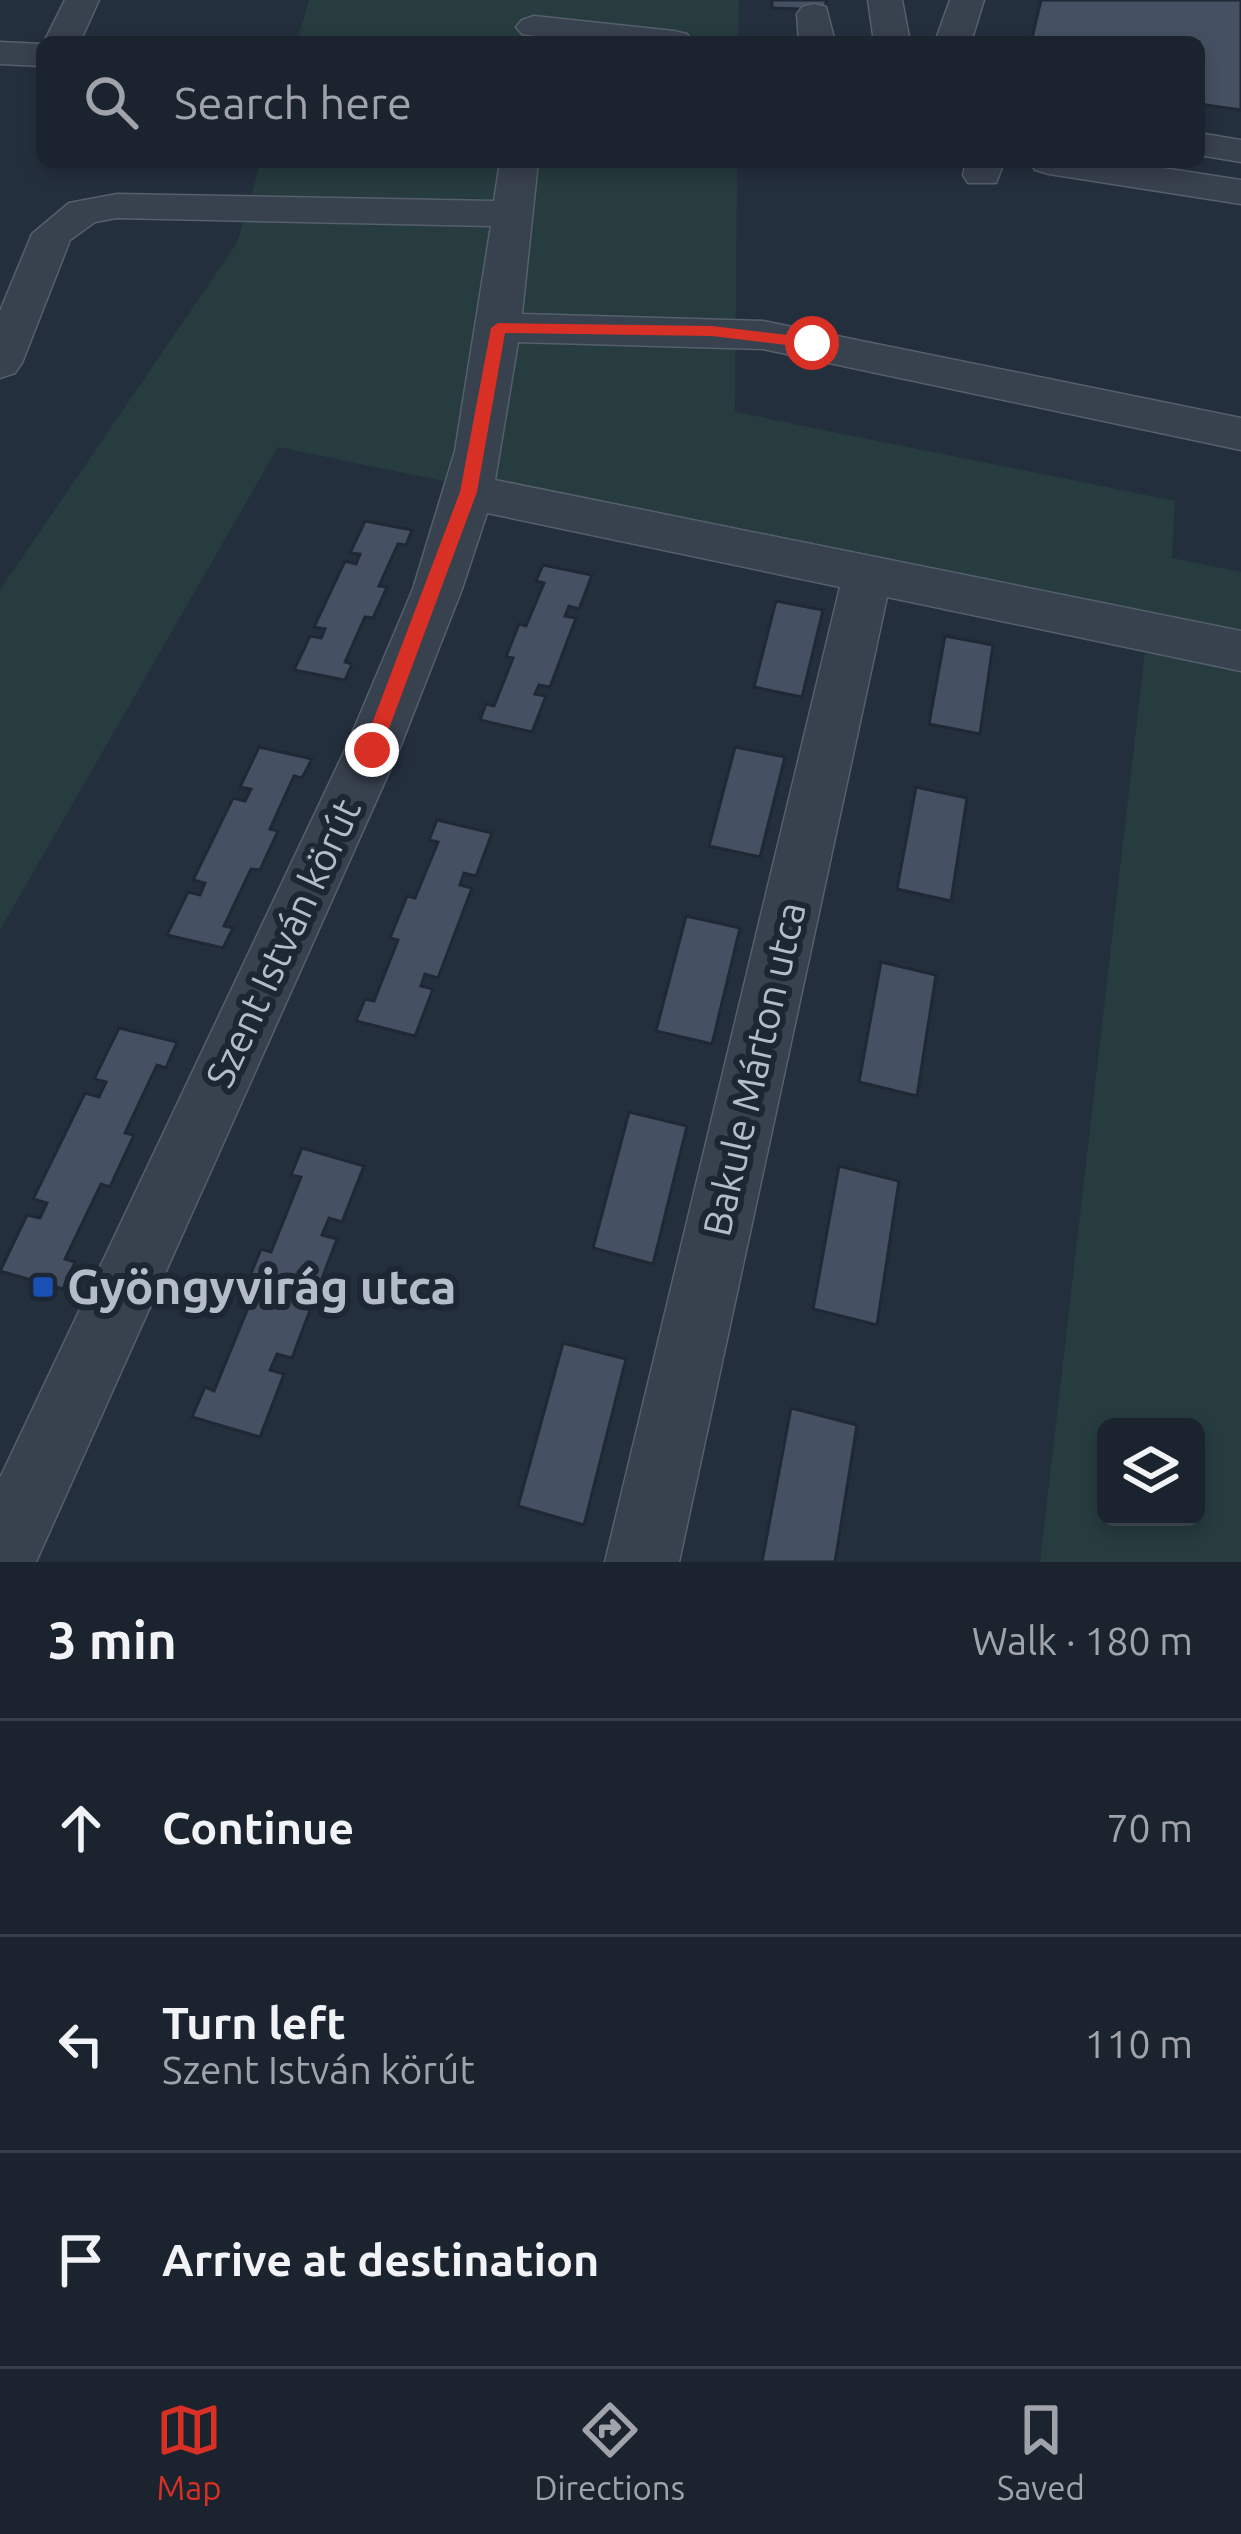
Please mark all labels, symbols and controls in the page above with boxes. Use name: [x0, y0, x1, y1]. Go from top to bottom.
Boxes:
search box: [36, 36, 1205, 168]
icon: search: [78, 69, 144, 135]
text: Search here: [174, 77, 412, 128]
route start: [785, 316, 839, 370]
route end: [345, 723, 399, 777]
street label: Szent István körút: [197, 792, 368, 1094]
street label: Bakule Márton utca: [694, 898, 813, 1240]
place label: Gyöngyvirág utca: [67, 1259, 457, 1313]
marker: Gyöngyvirág utca: [30, 1274, 56, 1300]
map controls: [1097, 1418, 1205, 1526]
button: layers: [1097, 1418, 1205, 1526]
text: 3 min: [48, 1611, 177, 1669]
text: Walk · 180 m: [972, 1619, 1193, 1662]
icon: ahead: [48, 1795, 114, 1861]
text: Continue: [162, 1802, 354, 1853]
text: 70 m: [1106, 1806, 1193, 1849]
text: Turn left: [162, 1997, 346, 2048]
icon: left: [48, 2011, 114, 2077]
text: 110 m: [1084, 2022, 1193, 2065]
text: Szent István körút: [162, 2048, 475, 2091]
icon: arrive: [48, 2227, 114, 2293]
text: Arrive at destination: [162, 2234, 599, 2285]
tab: Map: [156, 2397, 222, 2506]
tab: Directions: [534, 2397, 685, 2506]
tab: Saved: [997, 2397, 1085, 2506]

